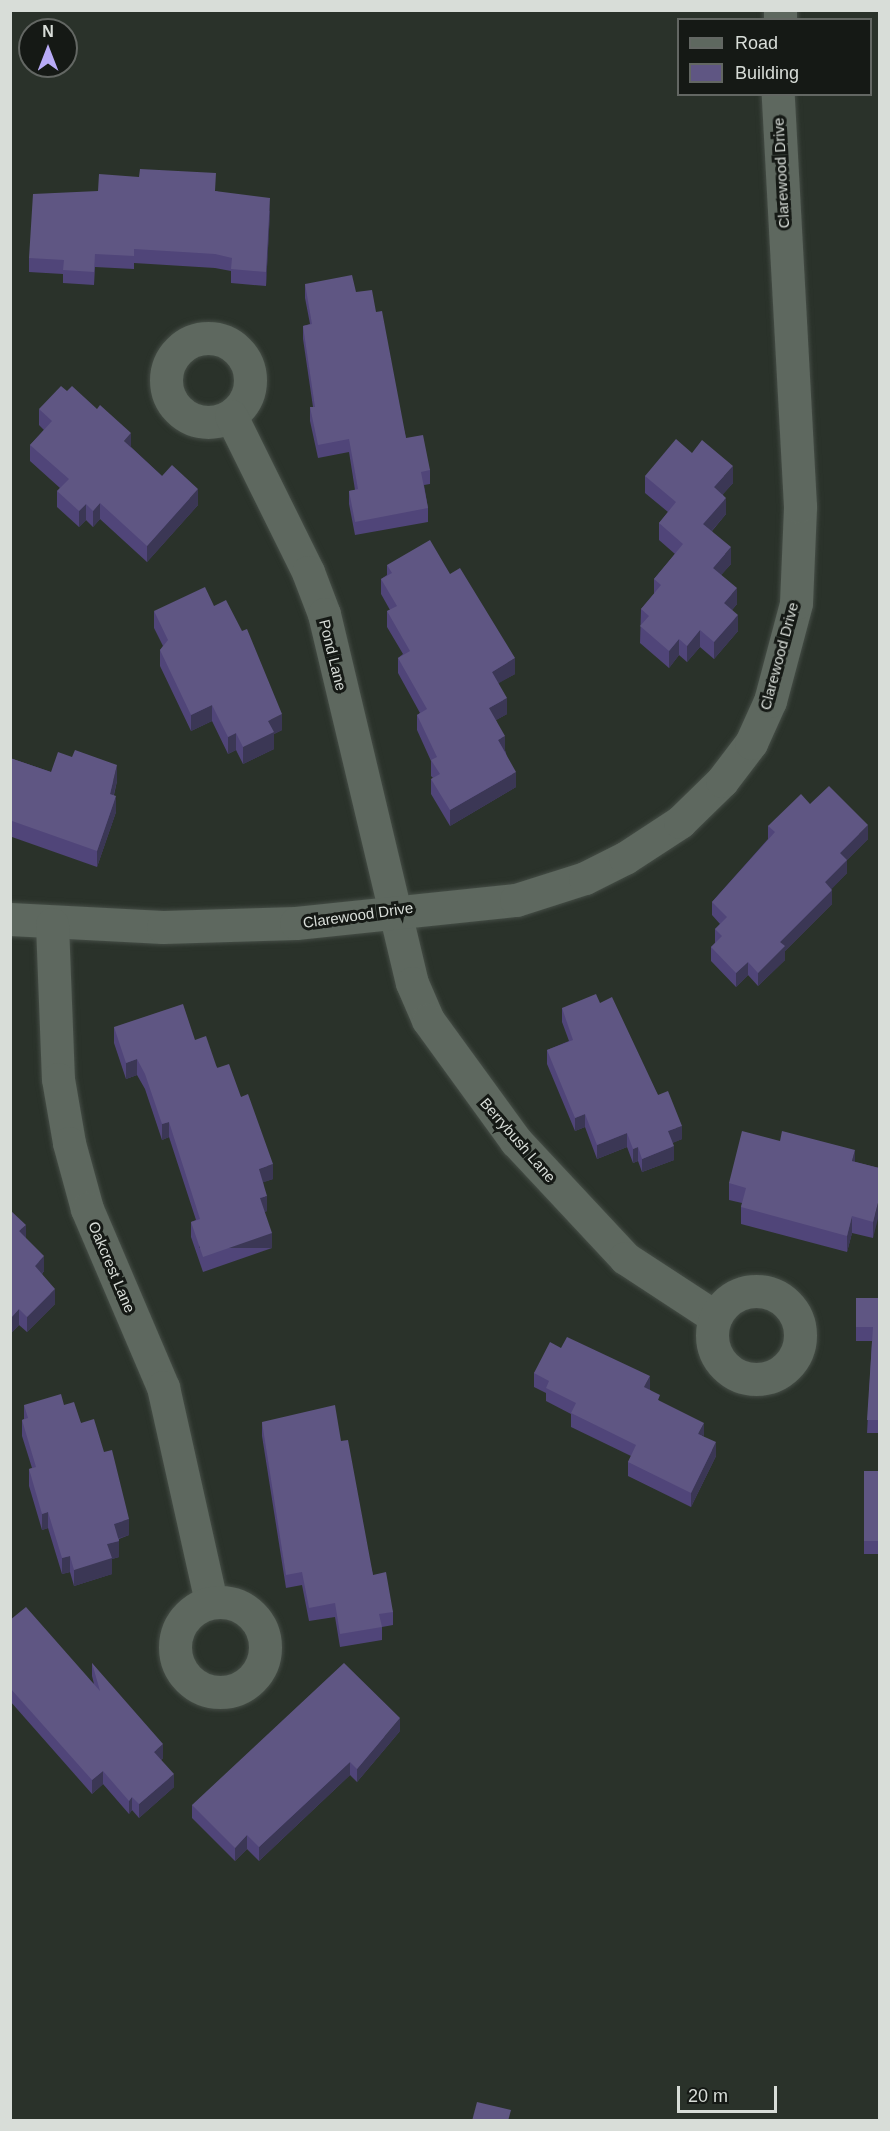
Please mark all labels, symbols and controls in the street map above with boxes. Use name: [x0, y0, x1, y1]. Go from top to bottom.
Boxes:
north arrow: [18, 18, 78, 78]
legend: [677, 18, 872, 96]
text: N: [42, 23, 54, 40]
text: Road: [735, 33, 778, 53]
text: Building: [735, 63, 799, 83]
street label: Clarewood Drive: [769, 117, 793, 229]
street label: Clarewood Drive: [756, 600, 802, 712]
street label: Pond Lane: [315, 618, 351, 692]
street label: Clarewood Drive: [302, 898, 414, 932]
street label: Berrybush Lane: [476, 1094, 560, 1186]
street label: Oakcrest Lane: [85, 1219, 139, 1315]
scale bar: [680, 2074, 780, 2112]
text: 20 m: [688, 2086, 728, 2106]

